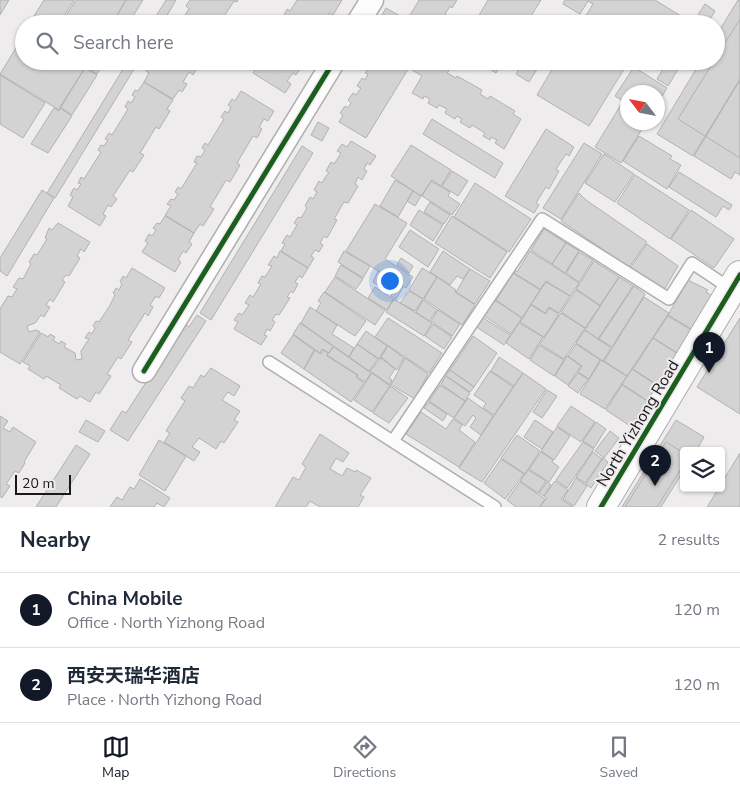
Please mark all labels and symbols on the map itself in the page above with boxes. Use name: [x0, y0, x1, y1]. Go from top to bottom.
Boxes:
north arrow: [620, 85, 665, 130]
your location: [377, 268, 403, 294]
pin: 1: [693, 332, 725, 373]
street label: North Yizhong Road: [591, 356, 684, 491]
pin: 2: [639, 445, 671, 486]
scale bar: [15, 472, 71, 495]

